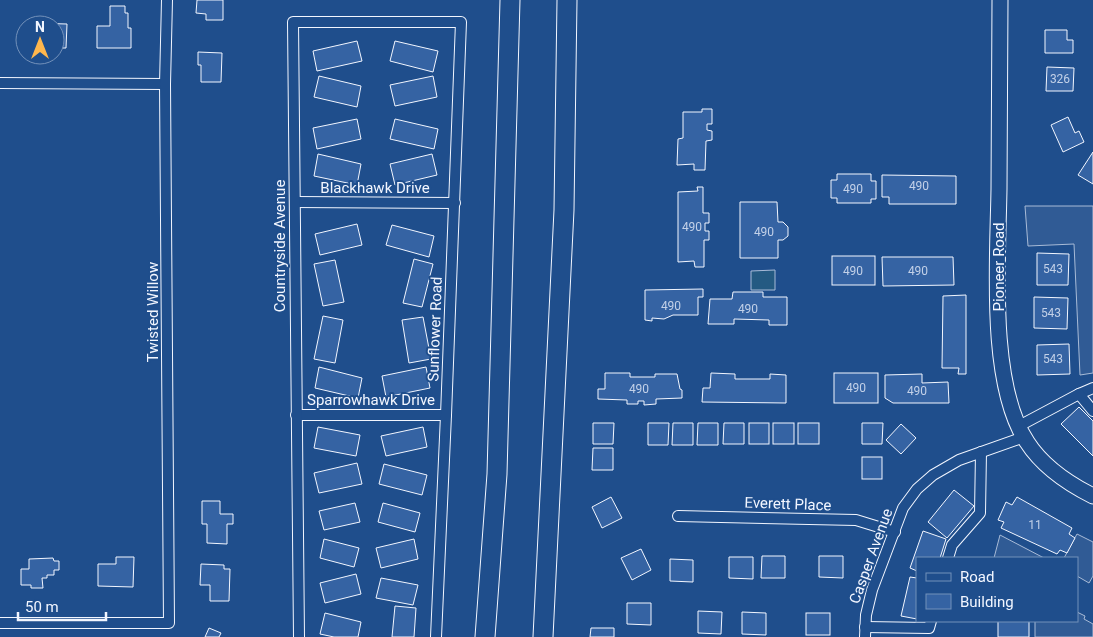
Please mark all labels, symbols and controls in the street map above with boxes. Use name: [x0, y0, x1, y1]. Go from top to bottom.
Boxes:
north arrow: [15, 15, 65, 65]
text: N: [35, 19, 45, 35]
house number: 326: [1050, 72, 1070, 86]
street label: Blackhawk Drive: [320, 179, 430, 197]
house number: 490: [909, 179, 929, 193]
street label: Countryside Avenue: [271, 180, 289, 312]
house number: 490: [843, 182, 863, 196]
house number: 490: [682, 220, 702, 234]
street label: Pioneer Road: [990, 222, 1008, 312]
house number: 490: [754, 225, 774, 239]
street label: Twisted Willow: [144, 262, 162, 362]
house number: 543: [1043, 262, 1063, 276]
house number: 490: [843, 264, 863, 278]
house number: 490: [908, 264, 928, 278]
street label: Sunflower Road: [424, 276, 446, 382]
house number: 490: [661, 299, 681, 313]
house number: 490: [738, 302, 758, 316]
house number: 543: [1041, 306, 1061, 320]
house number: 543: [1043, 352, 1063, 366]
house number: 490: [846, 381, 866, 395]
house number: 490: [629, 382, 649, 396]
house number: 490: [907, 384, 927, 398]
street label: Sparrowhawk Drive: [307, 391, 435, 409]
street label: Everett Place: [744, 493, 832, 515]
street label: Casper Avenue: [845, 506, 897, 606]
house number: 11: [1028, 518, 1042, 532]
legend: [916, 557, 1078, 622]
text: Road: [960, 568, 994, 586]
scale bar: [18, 590, 105, 622]
text: Building: [960, 593, 1014, 611]
text: 50 m: [25, 598, 59, 616]

